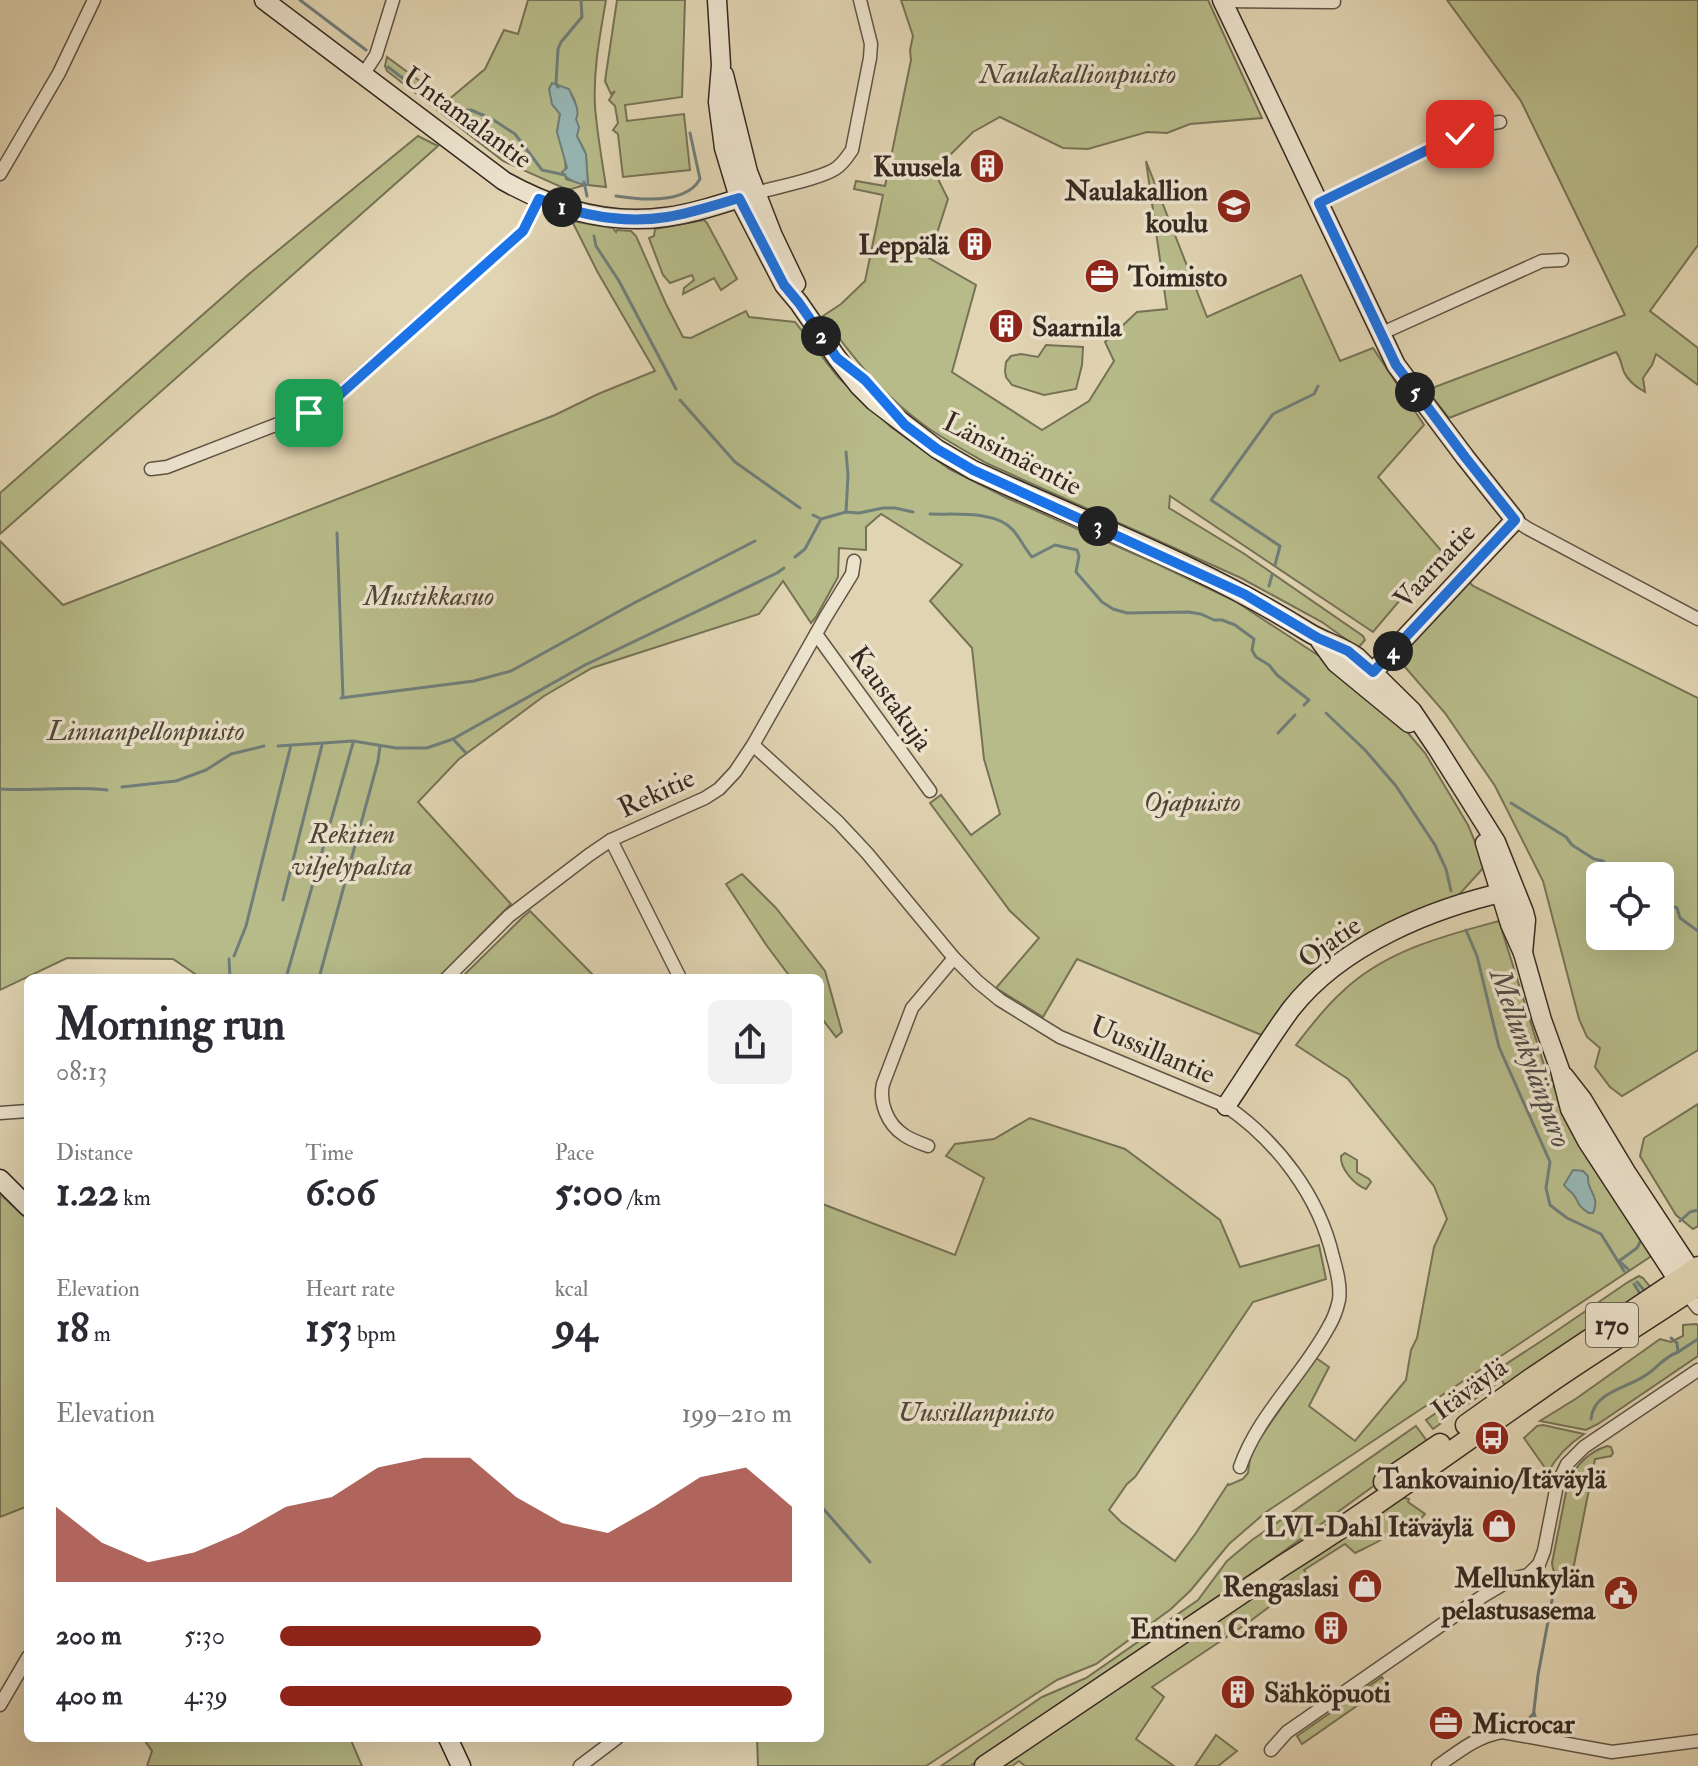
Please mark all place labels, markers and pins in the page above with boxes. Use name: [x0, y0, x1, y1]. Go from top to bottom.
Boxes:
pin: [1426, 100, 1494, 168]
building icon: Kuusela: [968, 147, 1006, 185]
place label: Kuusela: [873, 150, 962, 185]
place label: Naulakallion koulu: [1064, 174, 1209, 241]
pin: 1: [542, 187, 582, 227]
school or university icon: Naulakallion koulu: [1215, 187, 1253, 225]
building icon: Leppälä: [956, 225, 994, 263]
place label: Leppälä: [859, 228, 950, 263]
office icon: Toimisto: [1083, 257, 1121, 295]
place label: Toimisto: [1127, 260, 1228, 295]
building icon: Saarnila: [987, 307, 1025, 345]
place label: Saarnila: [1032, 310, 1123, 345]
pin: 2: [801, 316, 841, 356]
pin: 5: [1395, 372, 1435, 412]
pin: [275, 379, 343, 447]
pin: 3: [1078, 506, 1118, 546]
pin: 4: [1373, 631, 1413, 671]
bus stop icon: Tankovainio/Itäväylä: [1473, 1419, 1511, 1457]
place label: Tankovainio/Itäväylä: [1377, 1462, 1608, 1497]
shop icon: LVI-Dahl Itäväylä: [1480, 1507, 1518, 1545]
place label: LVI-Dahl Itäväylä: [1265, 1510, 1474, 1545]
place label: Mellunkylän pelastusasema: [1441, 1561, 1596, 1628]
shop icon: Rengaslasi: [1346, 1567, 1384, 1605]
place label: Rengaslasi: [1222, 1570, 1340, 1605]
public building icon: Mellunkylän pelastusasema: [1602, 1574, 1640, 1612]
building icon: Entinen Cramo: [1312, 1609, 1350, 1647]
place label: Entinen Cramo: [1130, 1612, 1306, 1647]
building icon: Sähköpuoti: [1219, 1673, 1257, 1711]
place label: Sähköpuoti: [1264, 1676, 1391, 1711]
office icon: Microcar: [1427, 1704, 1465, 1742]
place label: Microcar: [1471, 1707, 1575, 1742]

